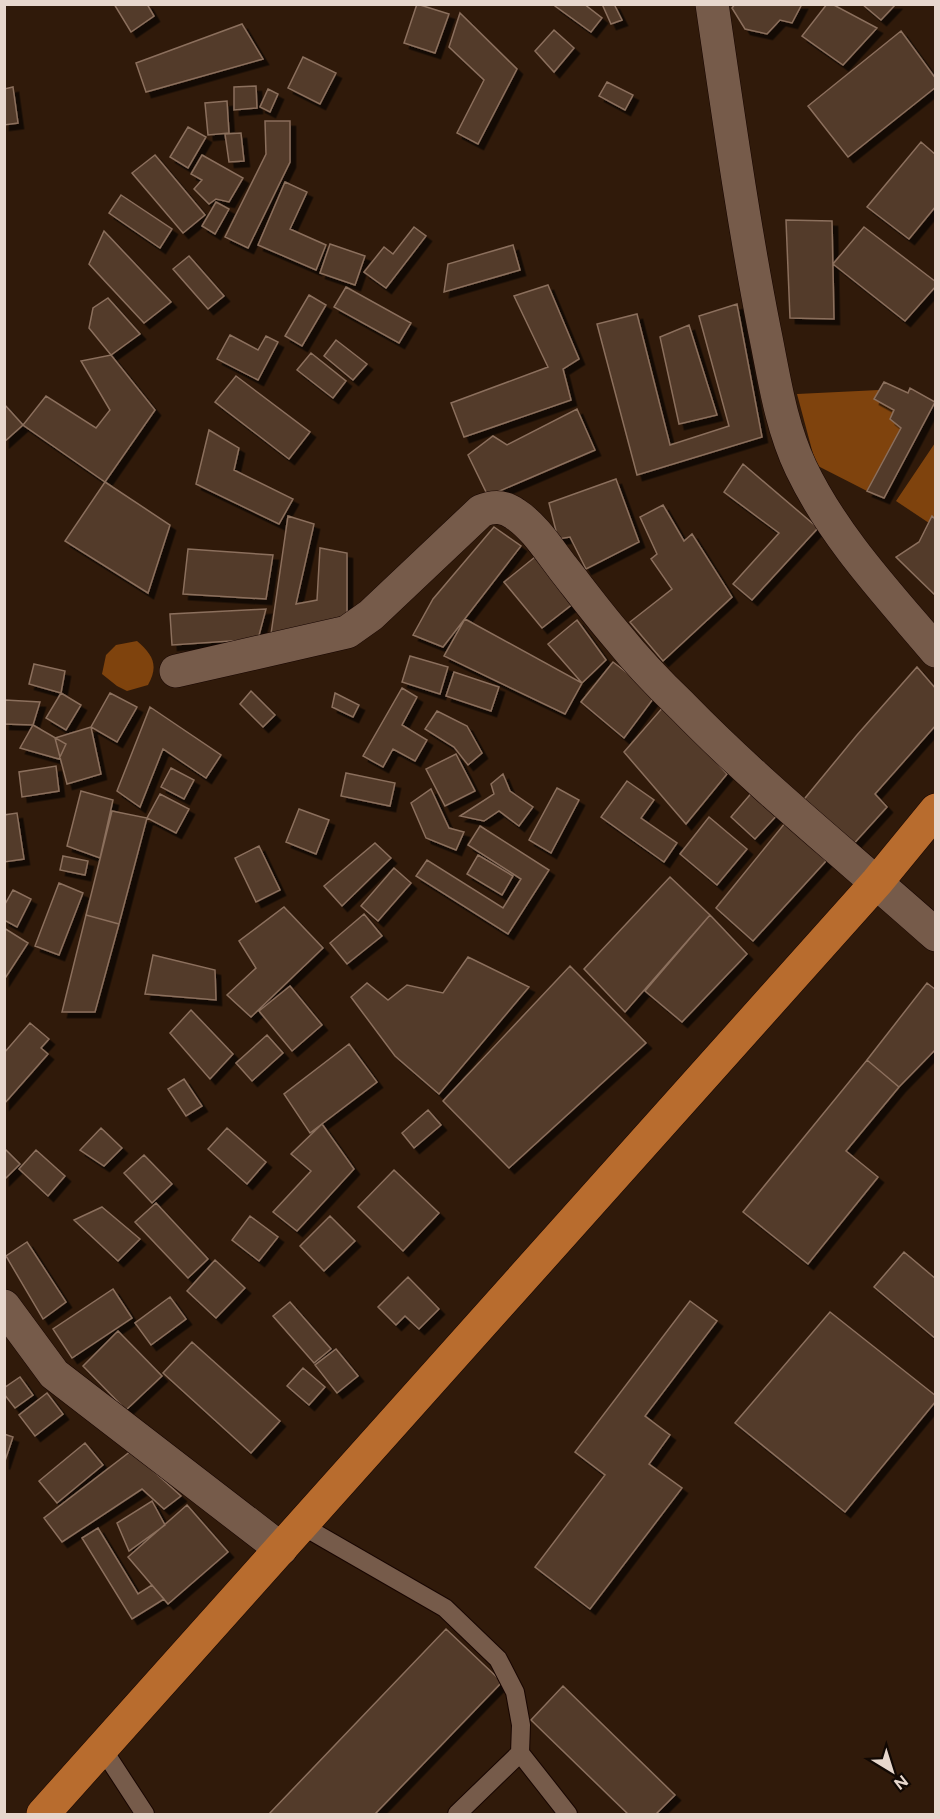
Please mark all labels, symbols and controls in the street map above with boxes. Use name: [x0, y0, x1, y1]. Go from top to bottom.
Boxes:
north arrow: [862, 1741, 922, 1801]
text: N: [890, 1771, 912, 1794]

